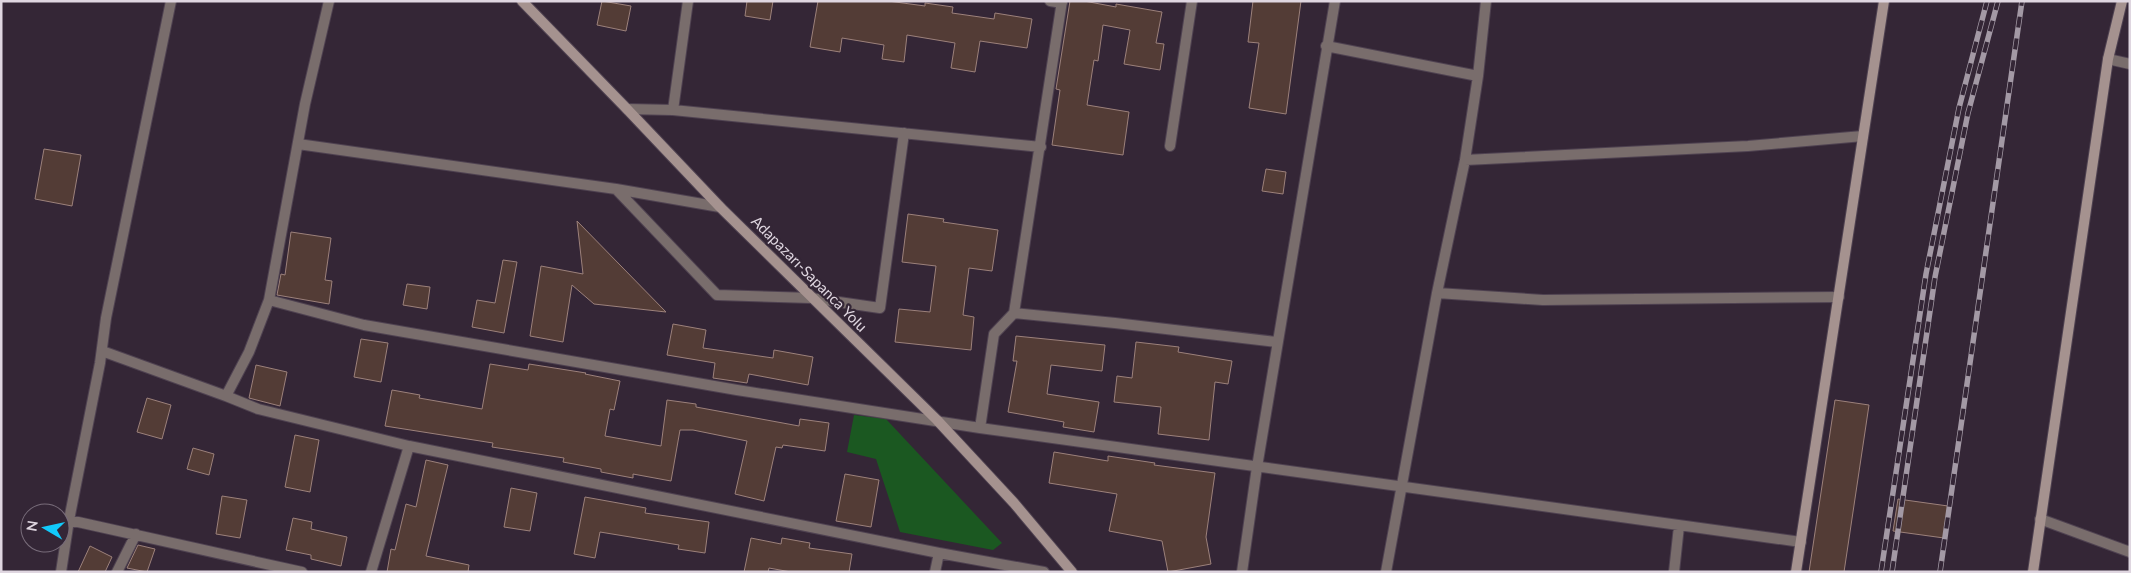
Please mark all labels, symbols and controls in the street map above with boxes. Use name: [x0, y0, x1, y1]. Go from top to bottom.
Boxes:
street label: Adapazarı-Sapanca Yolu: [748, 212, 871, 335]
north arrow: [20, 503, 70, 553]
text: N: [22, 519, 41, 533]

